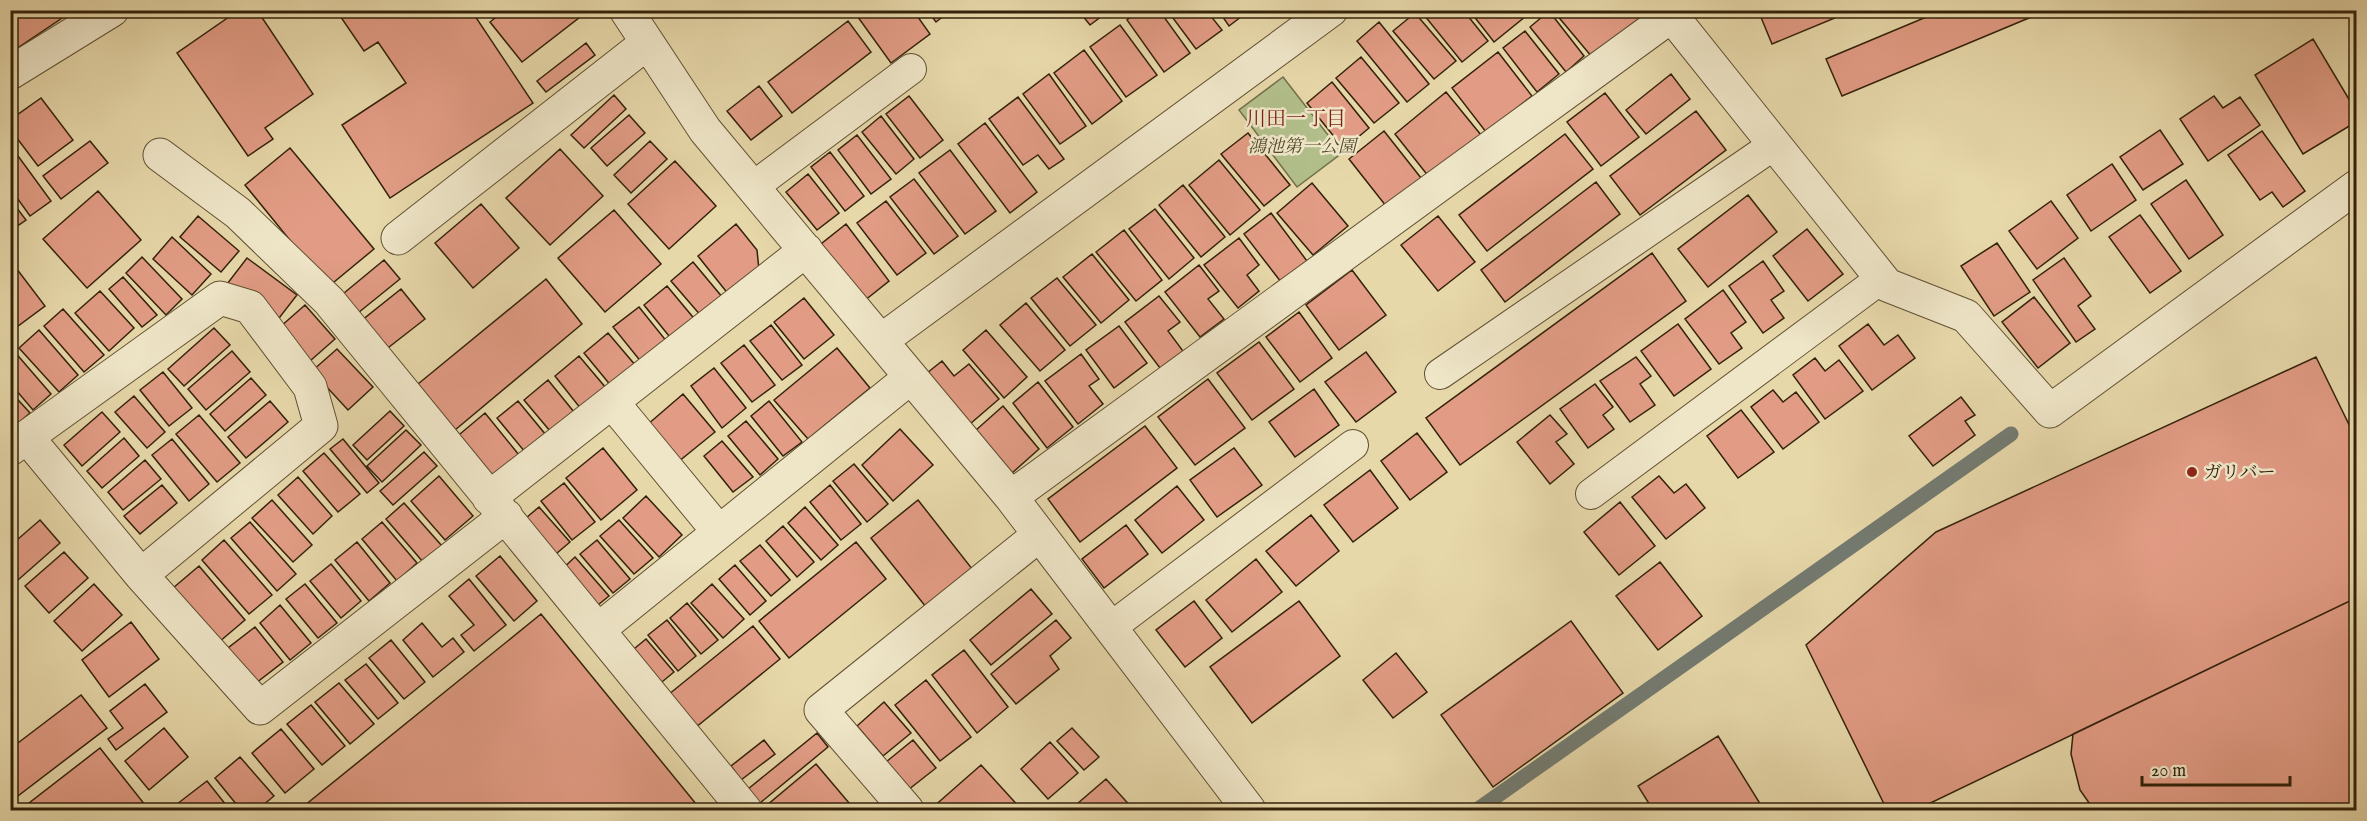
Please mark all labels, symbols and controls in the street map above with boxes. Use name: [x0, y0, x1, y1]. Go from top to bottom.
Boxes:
district label: 川田一丁目: [1246, 107, 1346, 132]
park label: 鴻池第一公園: [1248, 136, 1359, 159]
place label: ガリバー: [2204, 462, 2275, 485]
marker: ガリバー: [2185, 465, 2199, 479]
scale bar: [2142, 749, 2290, 787]
text: 20 m: [2151, 760, 2186, 783]

